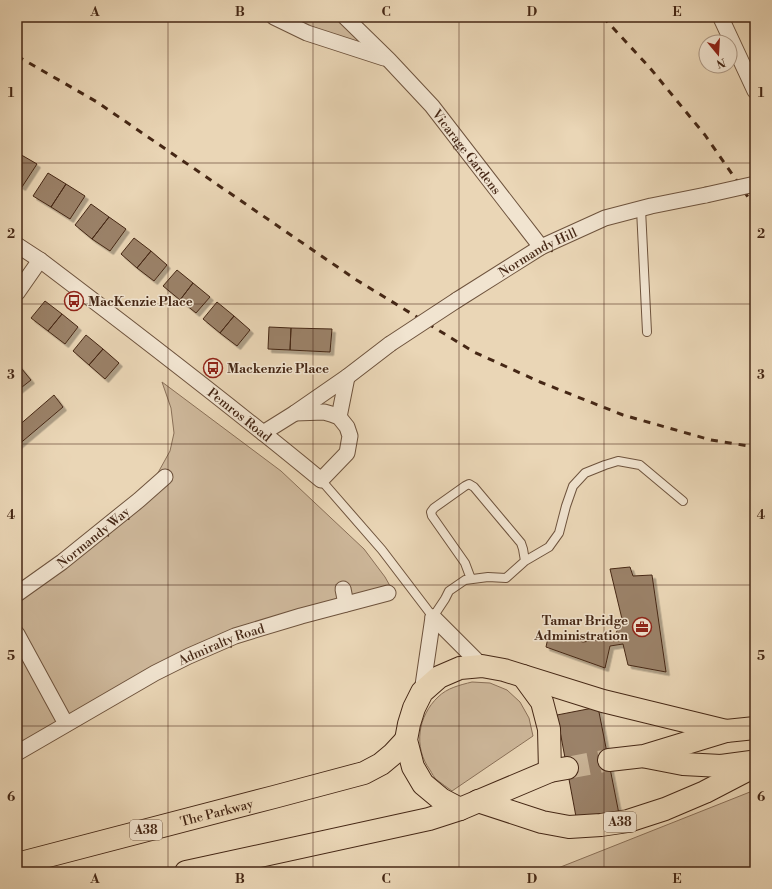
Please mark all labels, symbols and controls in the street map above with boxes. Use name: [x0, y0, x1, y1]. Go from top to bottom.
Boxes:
text: A: [89, 4, 100, 20]
text: B: [235, 4, 245, 20]
text: C: [381, 4, 391, 20]
text: D: [527, 4, 537, 20]
text: E: [672, 4, 682, 20]
north arrow: [698, 34, 738, 74]
text: N: [714, 55, 727, 71]
text: 1: [8, 85, 15, 101]
text: 1: [758, 85, 765, 101]
street label: Vicarage Gardens: [428, 106, 504, 198]
street label: Normandy Hill: [496, 225, 580, 281]
text: 2: [7, 226, 15, 242]
text: 2: [757, 226, 765, 242]
bus stop icon: MacKenzie Place: [63, 290, 85, 312]
place label: MacKenzie Place: [88, 294, 193, 310]
bus stop icon: Mackenzie Place: [202, 357, 224, 379]
place label: Mackenzie Place: [227, 361, 329, 377]
text: 3: [7, 367, 15, 383]
text: 3: [757, 367, 765, 383]
street label: Pemros Road: [204, 385, 275, 446]
street label: Normandy Way: [54, 503, 134, 572]
text: 4: [7, 507, 16, 523]
text: 4: [757, 507, 766, 523]
place label: Tamar Bridge Administration: [533, 613, 628, 644]
office icon: Tamar Bridge Administration: [631, 616, 653, 638]
street label: Admiralty Road: [175, 620, 267, 670]
text: 5: [7, 648, 15, 664]
text: 5: [757, 648, 765, 664]
text: 6: [7, 789, 15, 805]
text: 6: [757, 789, 765, 805]
street label: The Parkway: [178, 796, 255, 830]
road number: A38: [604, 812, 636, 832]
road number: A38: [130, 820, 162, 840]
text: A: [89, 871, 100, 887]
text: B: [235, 871, 245, 887]
text: C: [381, 871, 391, 887]
text: D: [527, 871, 537, 887]
text: E: [672, 871, 682, 887]

